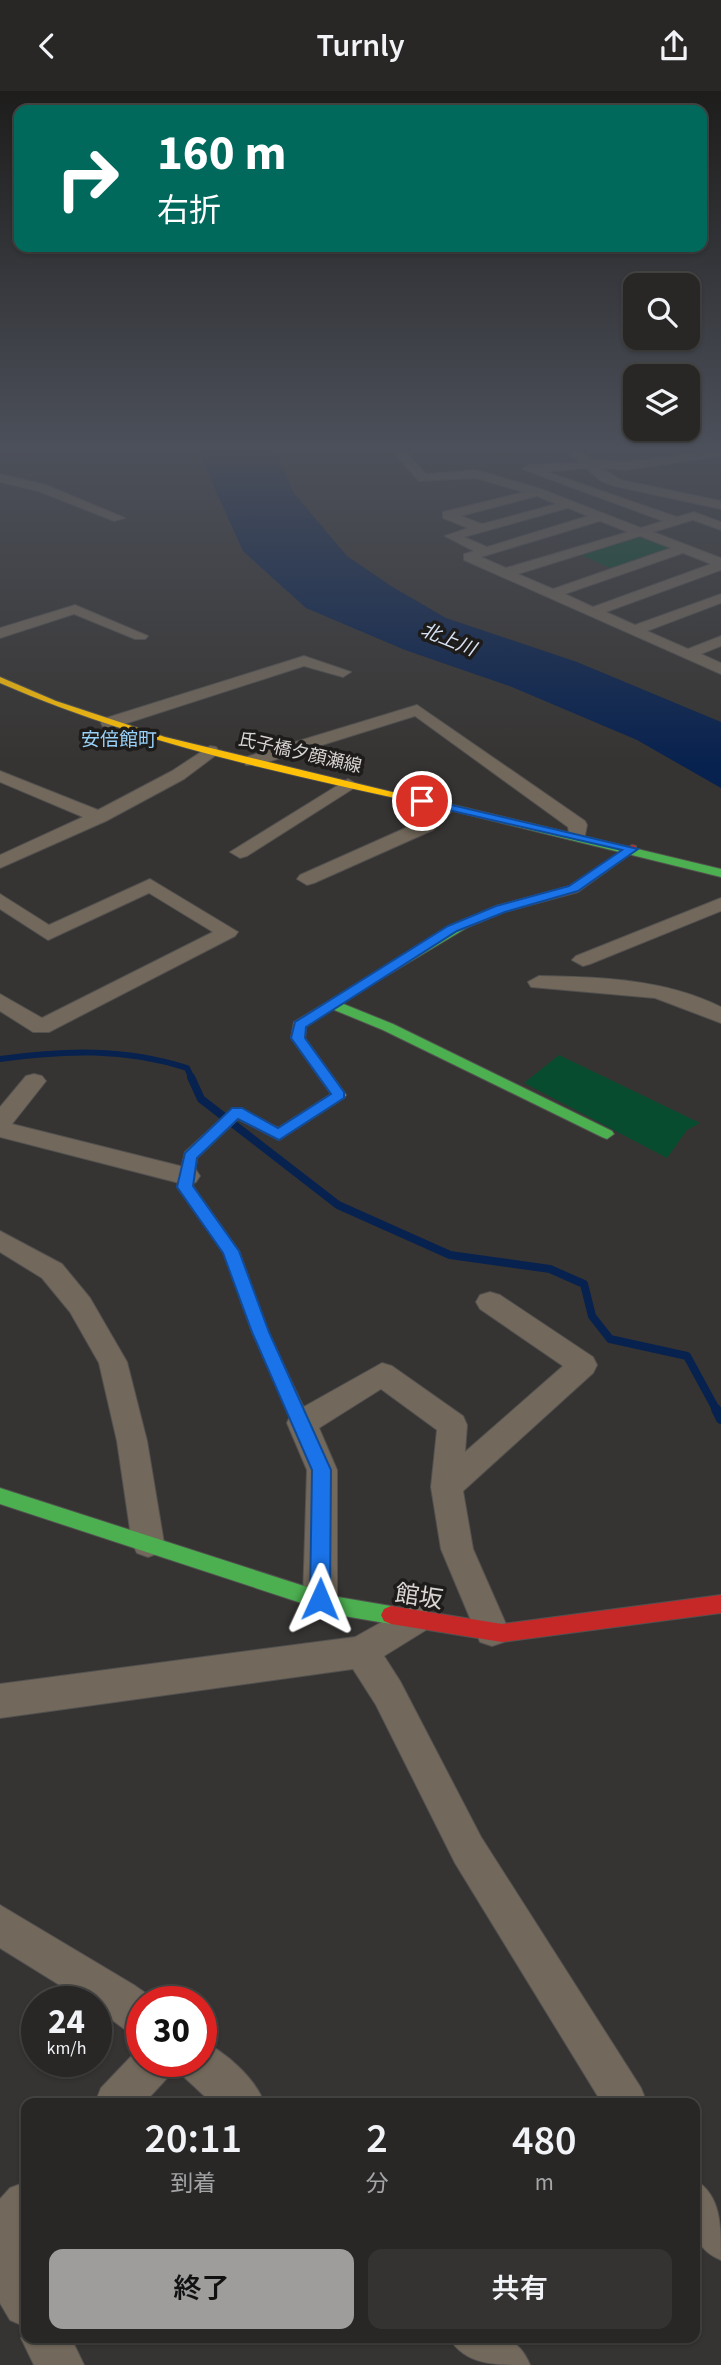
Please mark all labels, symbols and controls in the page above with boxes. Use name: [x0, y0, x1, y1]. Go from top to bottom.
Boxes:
text: Turnly: [316, 23, 405, 69]
icon: back: [28, 27, 66, 65]
icon: share: [655, 27, 693, 65]
text: 160 m: [157, 119, 286, 189]
icon: right: [42, 133, 133, 224]
text: 右折: [157, 188, 221, 234]
map controls: [623, 273, 700, 441]
button: search: [623, 273, 700, 350]
button: layers: [623, 364, 700, 441]
water label: 北上川: [417, 617, 481, 664]
district label: 安倍館町: [81, 727, 157, 754]
street label: 氏子橋夕顔瀬線: [236, 727, 364, 779]
pin: [392, 771, 452, 831]
icon: arrive: [403, 782, 441, 820]
position arrow: [283, 1562, 357, 1636]
street label: 館坂: [393, 1576, 445, 1618]
speed limit sign: 30: [126, 1986, 217, 2077]
text: 24: [48, 1997, 85, 2047]
text: km/h: [47, 2036, 86, 2061]
text: 20:11: [144, 2109, 242, 2169]
text: 2: [366, 2109, 388, 2169]
text: 480: [512, 2111, 577, 2171]
text: m: [535, 2166, 554, 2199]
text: 到着: [170, 2167, 216, 2200]
text: 分: [366, 2167, 389, 2200]
button: 終了: [49, 2249, 354, 2329]
button: 共有: [368, 2249, 672, 2329]

